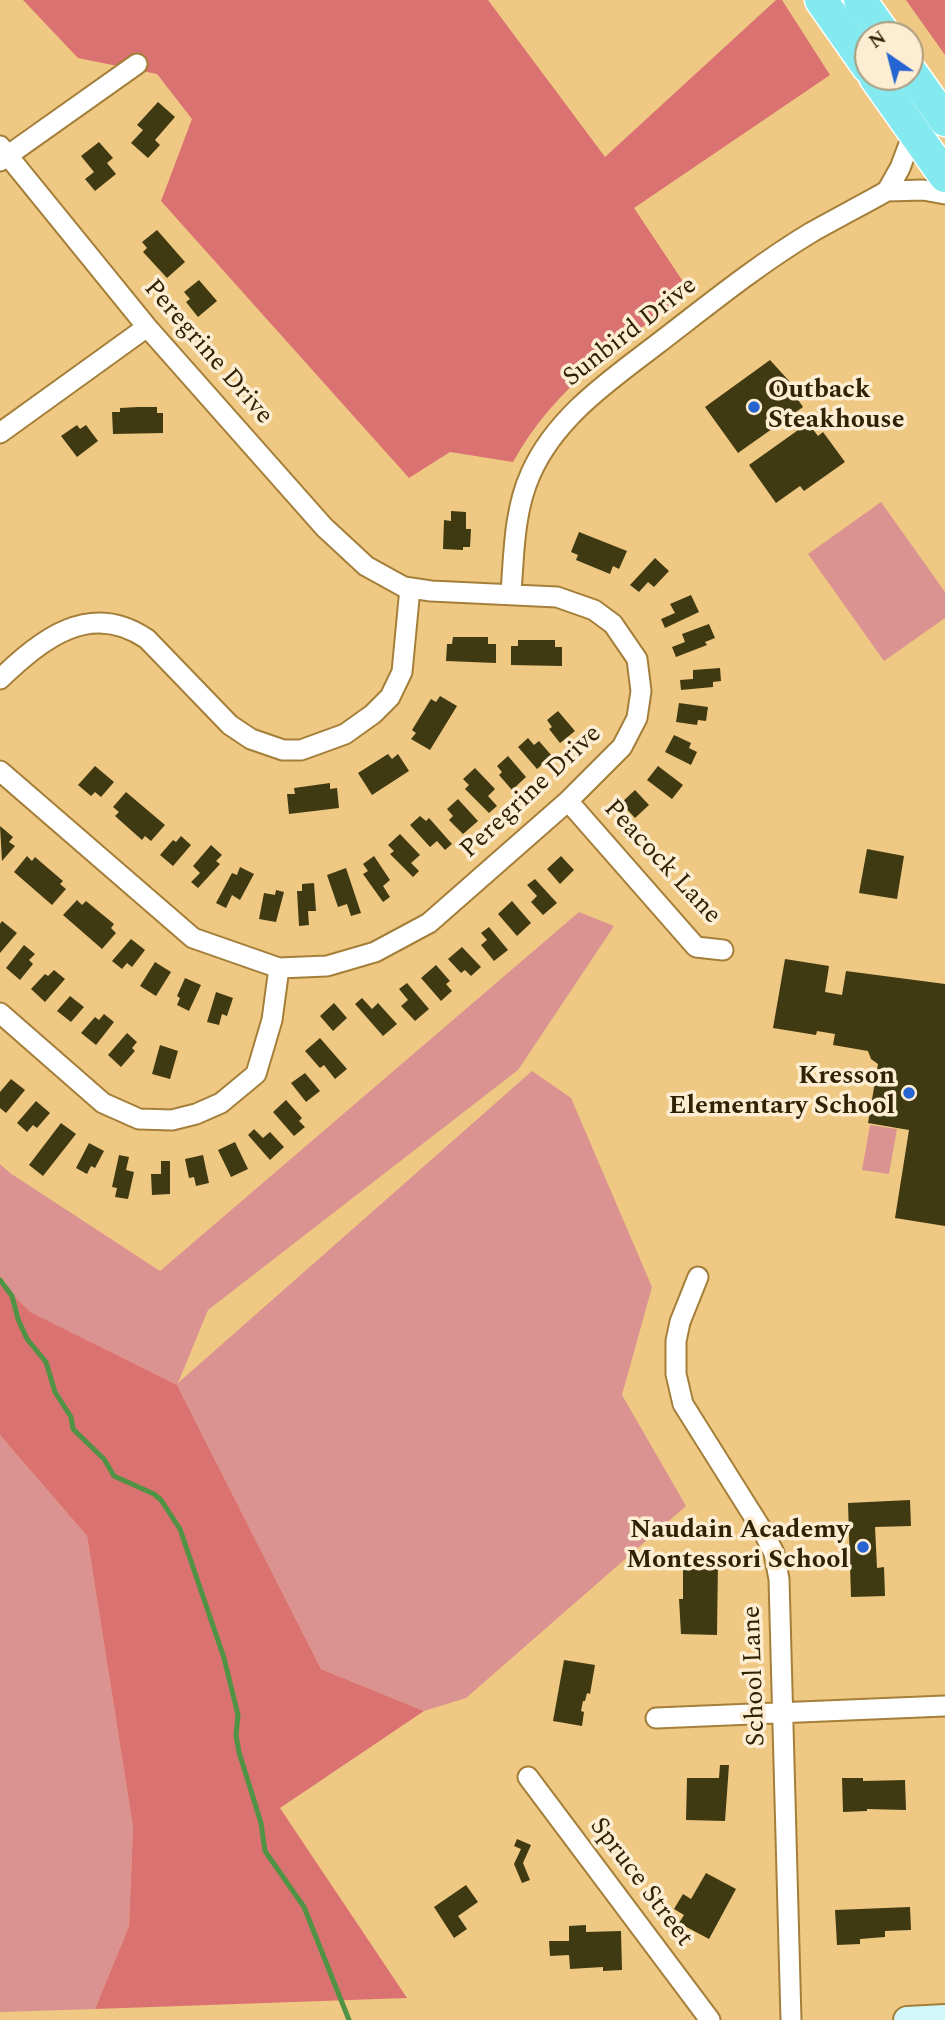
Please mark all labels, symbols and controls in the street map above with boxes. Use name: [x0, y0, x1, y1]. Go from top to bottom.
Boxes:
north arrow: [854, 21, 924, 91]
text: N: [863, 24, 892, 56]
street label: Sunbird Drive: [558, 271, 704, 395]
street label: Peregrine Drive: [136, 274, 278, 432]
place label: Outback Steakhouse: [768, 376, 905, 438]
marker: Outback Steakhouse: [746, 399, 762, 415]
street label: Peregrine Drive: [455, 720, 609, 866]
street label: Peacock Lane: [596, 794, 726, 932]
place label: Kresson Elementary School: [669, 1062, 895, 1124]
marker: Kresson Elementary School: [901, 1085, 917, 1101]
place label: Naudain Academy Montessori School: [626, 1516, 849, 1578]
marker: Naudain Academy Montessori School: [855, 1539, 871, 1555]
street label: School Lane: [738, 1605, 774, 1747]
street label: Spruce Street: [581, 1812, 699, 1954]

